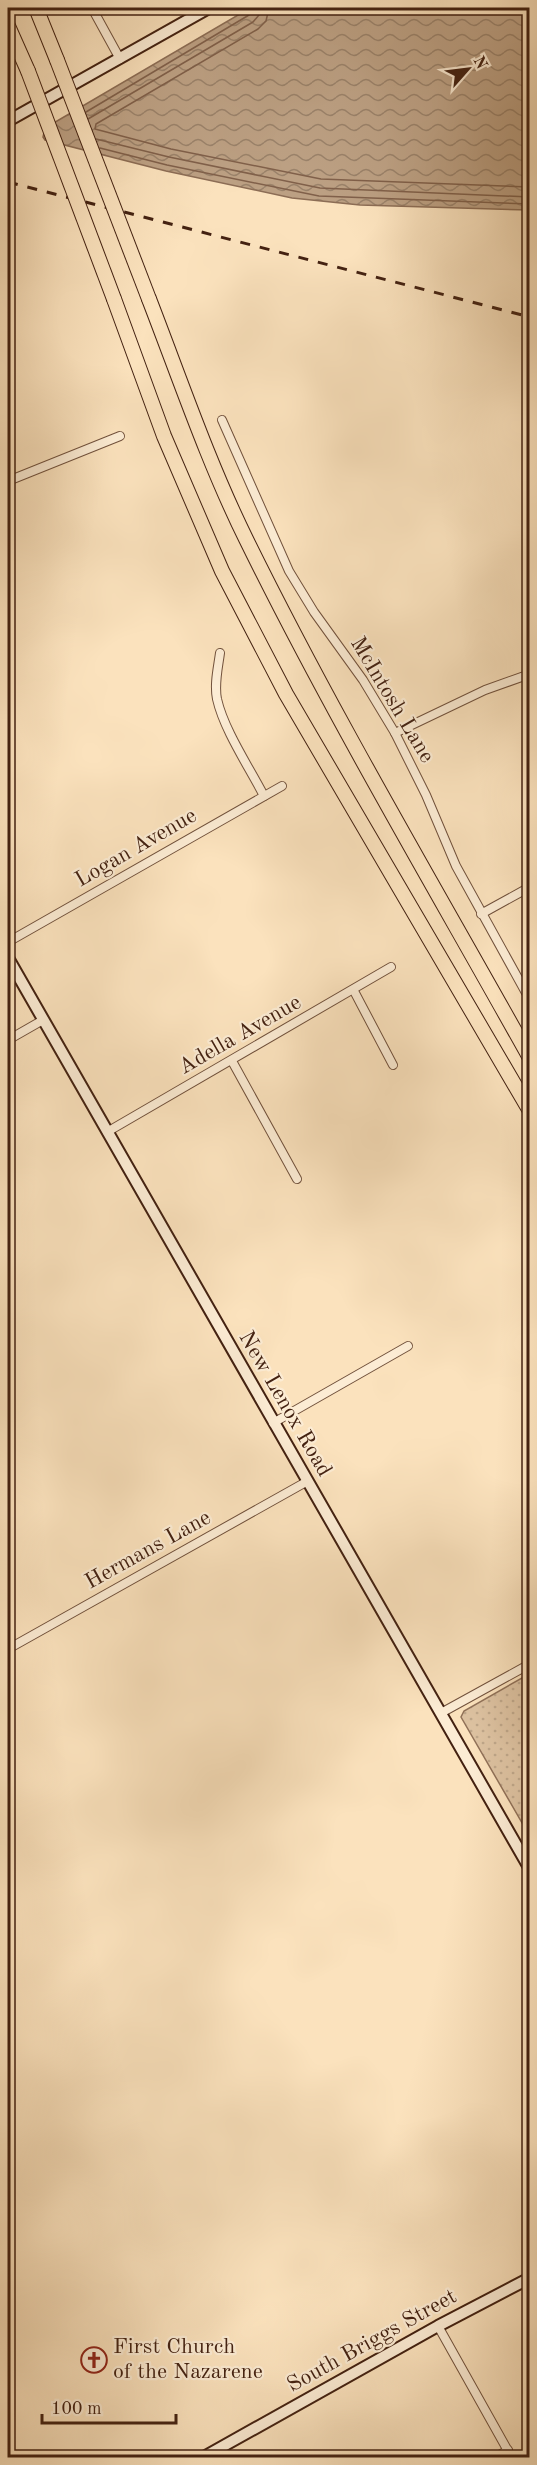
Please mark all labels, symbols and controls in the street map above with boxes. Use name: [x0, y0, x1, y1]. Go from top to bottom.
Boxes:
north arrow: [438, 39, 498, 99]
text: N: [470, 54, 490, 73]
street label: McIntosh Lane: [346, 633, 438, 767]
street label: Logan Avenue: [71, 804, 201, 892]
street label: Adella Avenue: [175, 991, 305, 1079]
street label: New Lenox Road: [234, 1327, 336, 1481]
street label: Hermans Lane: [81, 1506, 215, 1594]
street label: South Briggs Street: [284, 2285, 460, 2397]
place label: First Church of the Nazarene: [113, 2336, 263, 2383]
church icon: First Church of the Nazarene: [79, 2345, 109, 2375]
scale bar: [42, 2387, 176, 2425]
text: 100 m: [51, 2400, 102, 2418]

